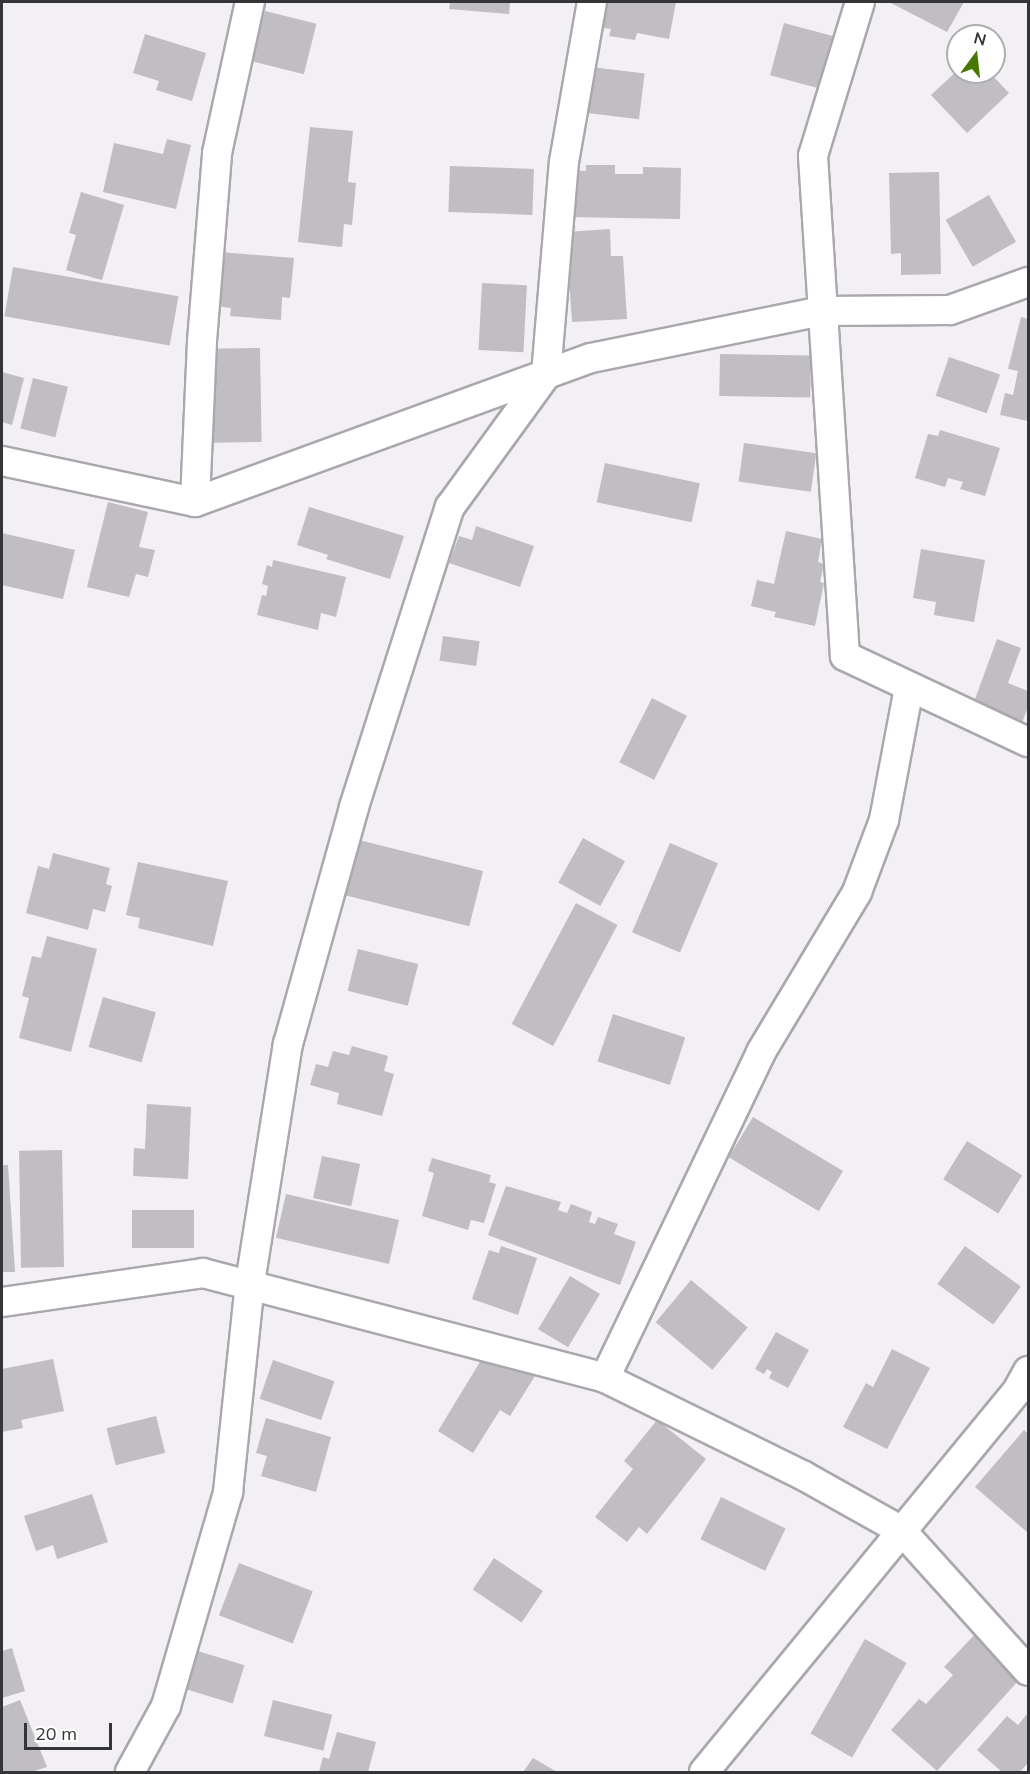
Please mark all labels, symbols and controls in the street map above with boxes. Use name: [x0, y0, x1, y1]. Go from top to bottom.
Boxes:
north arrow: [946, 24, 1006, 84]
text: N: [972, 27, 989, 50]
scale bar: [27, 1711, 116, 1749]
text: 20 m: [35, 1722, 77, 1745]

